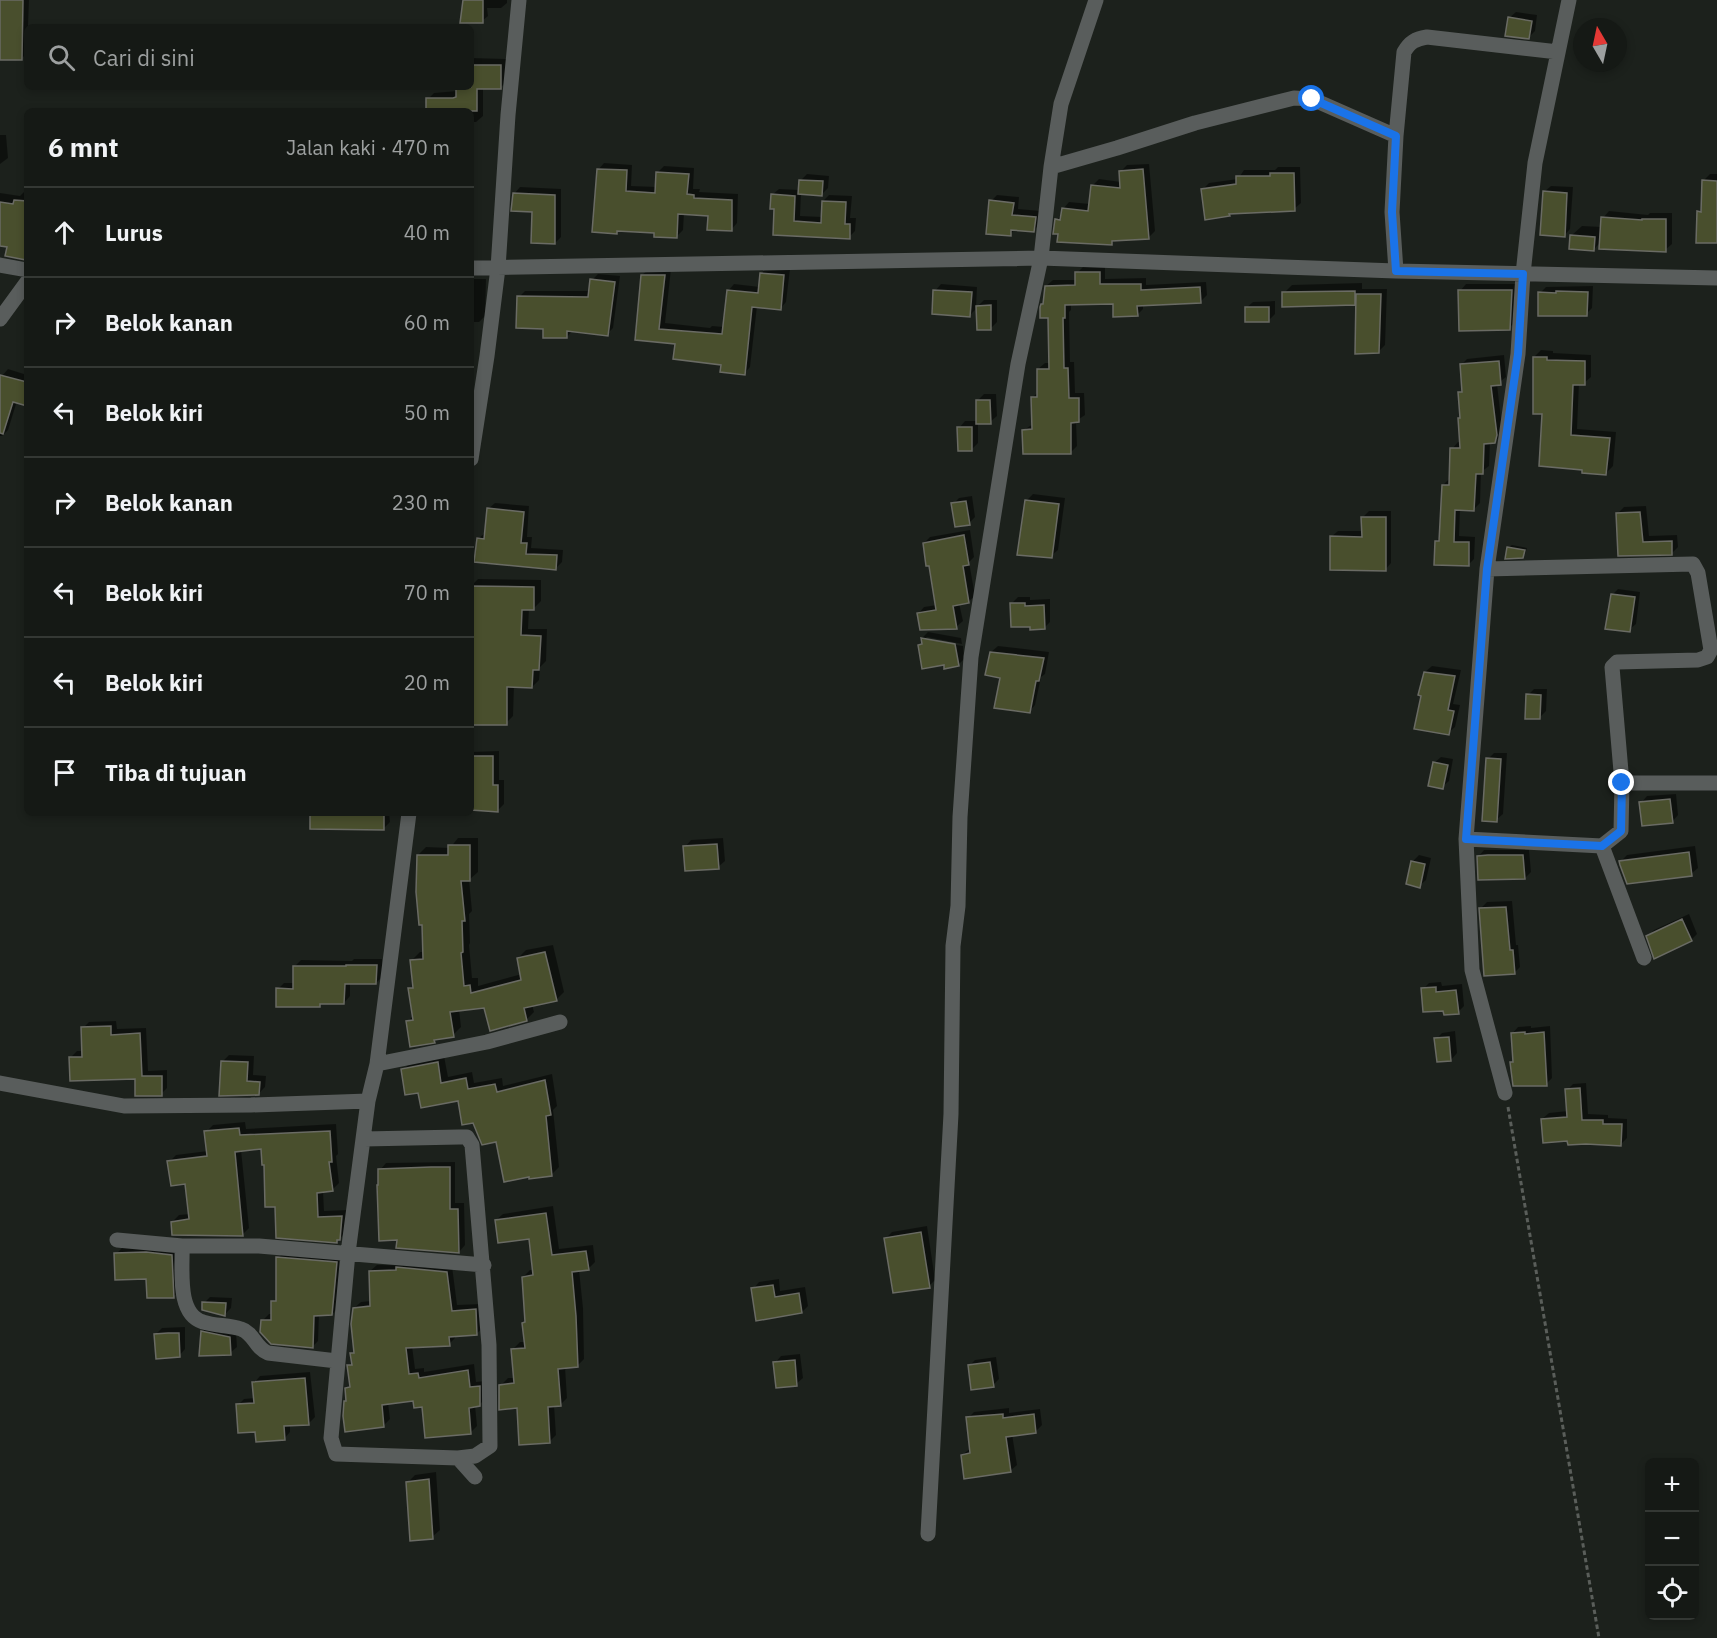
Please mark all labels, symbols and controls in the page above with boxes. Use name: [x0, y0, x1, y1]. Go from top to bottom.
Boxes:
north arrow: [1573, 18, 1627, 72]
search box: [24, 24, 474, 90]
icon: search: [45, 41, 78, 74]
text: Cari di sini: [93, 43, 195, 72]
route start: [1298, 85, 1324, 111]
text: 6 mnt: [48, 130, 118, 164]
text: Jalan kaki · 470 m: [286, 134, 450, 161]
icon: ahead: [48, 216, 81, 249]
text: Lurus: [105, 218, 163, 247]
text: 40 m: [404, 219, 450, 246]
icon: right: [48, 306, 81, 339]
text: Belok kanan: [105, 308, 233, 337]
text: 60 m: [404, 309, 450, 336]
icon: left: [48, 396, 81, 429]
text: Belok kiri: [105, 398, 203, 427]
text: 50 m: [404, 399, 450, 426]
icon: right: [48, 486, 81, 519]
text: Belok kanan: [105, 488, 233, 517]
text: 230 m: [392, 489, 450, 516]
icon: left: [48, 576, 81, 609]
text: Belok kiri: [105, 578, 203, 607]
text: 70 m: [404, 579, 450, 606]
icon: left: [48, 666, 81, 699]
text: Belok kiri: [105, 668, 203, 697]
text: 20 m: [404, 669, 450, 696]
icon: arrive: [48, 756, 81, 789]
text: Tiba di tujuan: [105, 758, 247, 787]
route end: [1608, 769, 1634, 795]
map controls: [1645, 1458, 1699, 1620]
button: +: [1645, 1458, 1699, 1512]
button: −: [1645, 1512, 1699, 1566]
button: locate: [1645, 1566, 1699, 1620]

